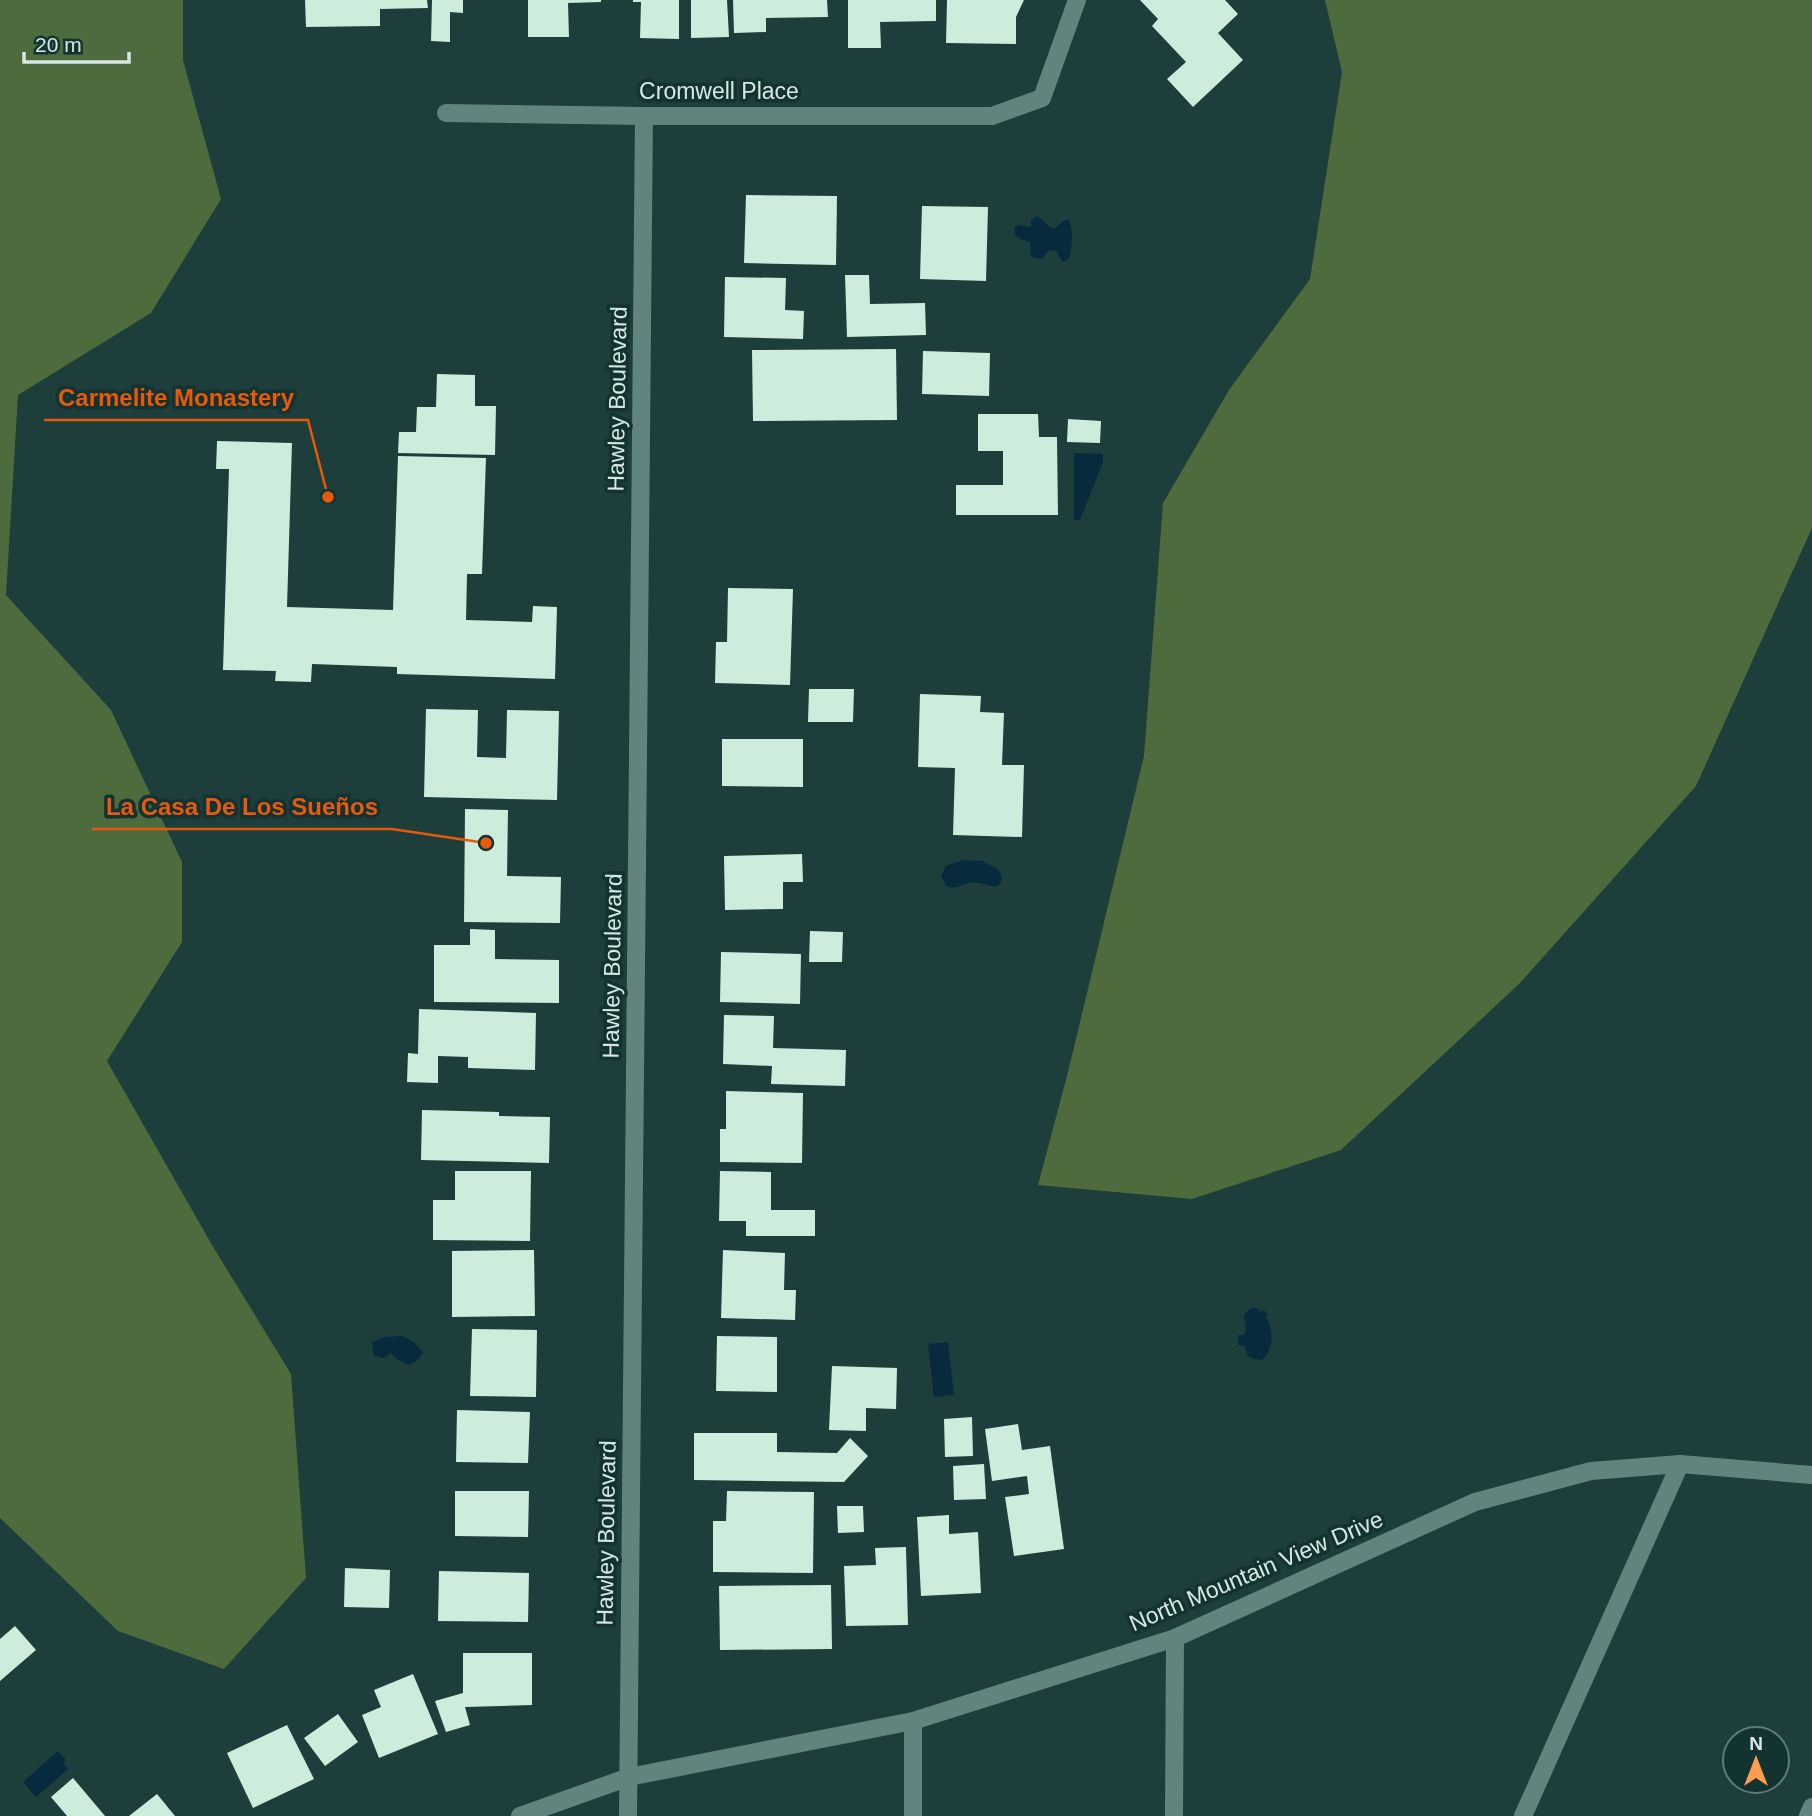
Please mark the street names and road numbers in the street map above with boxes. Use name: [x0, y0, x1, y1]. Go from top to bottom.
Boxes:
street label: Cromwell Place: [639, 78, 799, 104]
street label: Hawley Boulevard: [602, 306, 632, 492]
street label: Hawley Boulevard: [597, 873, 627, 1059]
street label: Hawley Boulevard: [591, 1440, 621, 1626]
street label: North Mountain View Drive: [1125, 1506, 1387, 1636]

